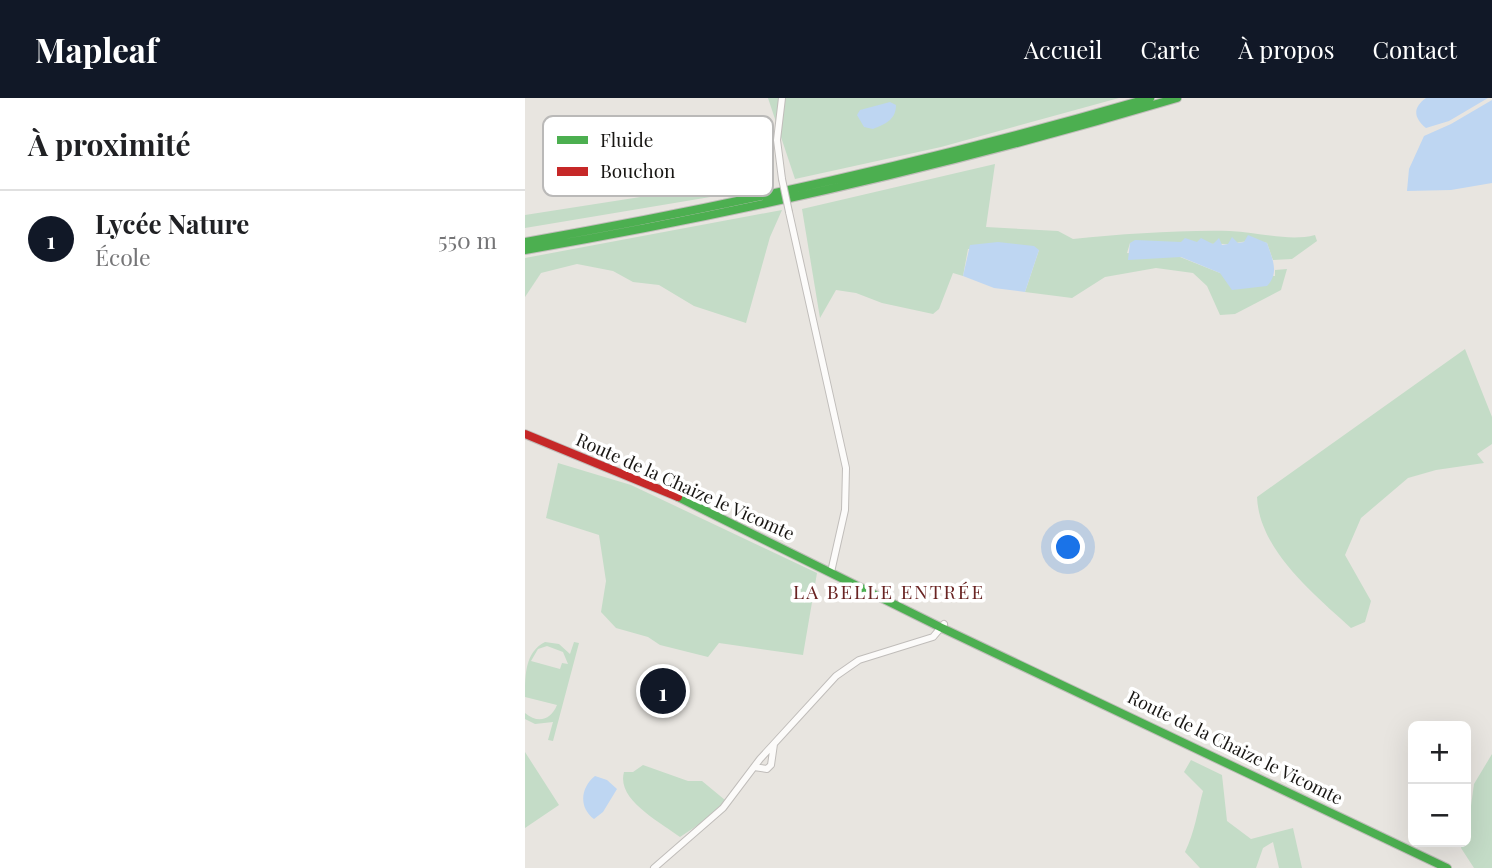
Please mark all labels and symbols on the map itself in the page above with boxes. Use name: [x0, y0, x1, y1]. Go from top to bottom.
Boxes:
legend: [543, 116, 773, 196]
text: Fluide: [600, 126, 653, 152]
text: Bouchon: [600, 157, 676, 183]
street label: Route de la Chaize le Vicomte: [572, 427, 798, 545]
your location: [1051, 530, 1085, 564]
district label: LA BELLE ENTRÉE: [793, 578, 985, 604]
pin: 1: [640, 665, 686, 717]
street label: Route de la Chaize le Vicomte: [1124, 684, 1347, 810]

